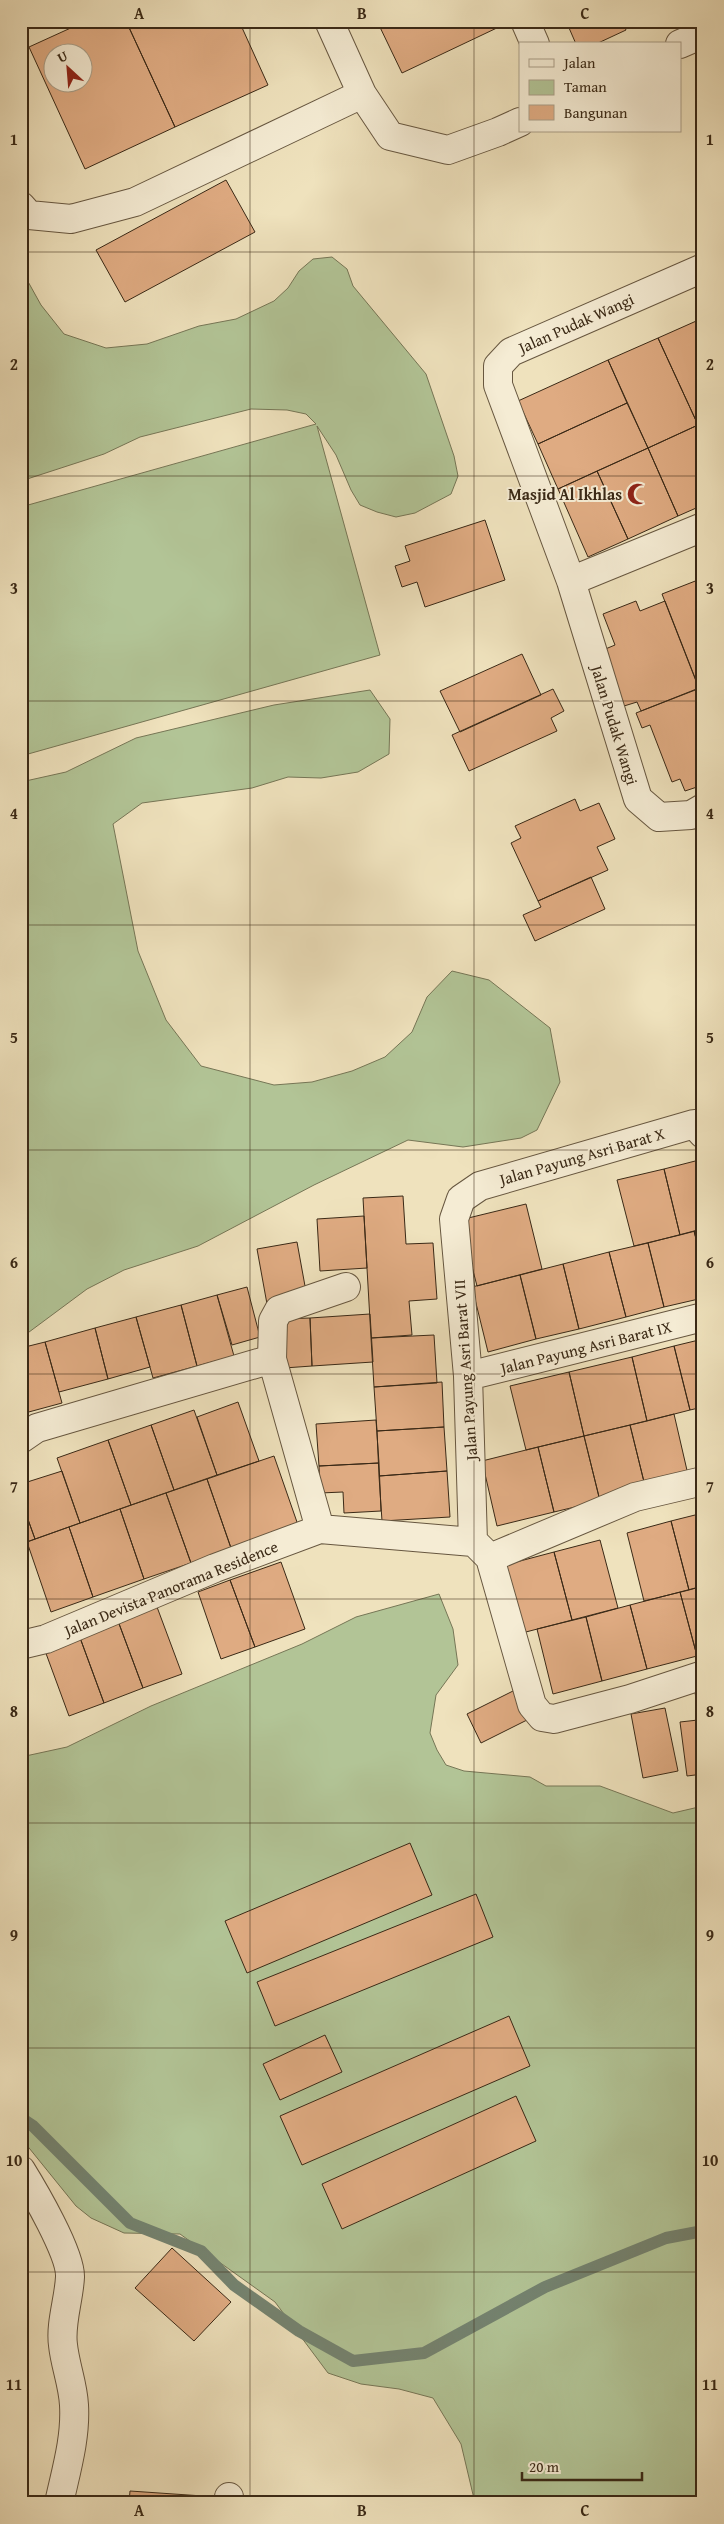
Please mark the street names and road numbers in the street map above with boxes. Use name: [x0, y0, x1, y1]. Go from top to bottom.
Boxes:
street label: Jalan Pudak Wangi: [513, 287, 638, 360]
street label: Jalan Pudak Wangi: [585, 660, 645, 788]
street label: Jalan Payung Asri Barat X: [495, 1121, 667, 1192]
street label: Jalan Payung Asri Barat VII: [447, 1279, 483, 1463]
street label: Jalan Payung Asri Barat IX: [496, 1314, 674, 1380]
street label: Jalan Devista Panorama Residence: [59, 1534, 281, 1643]

